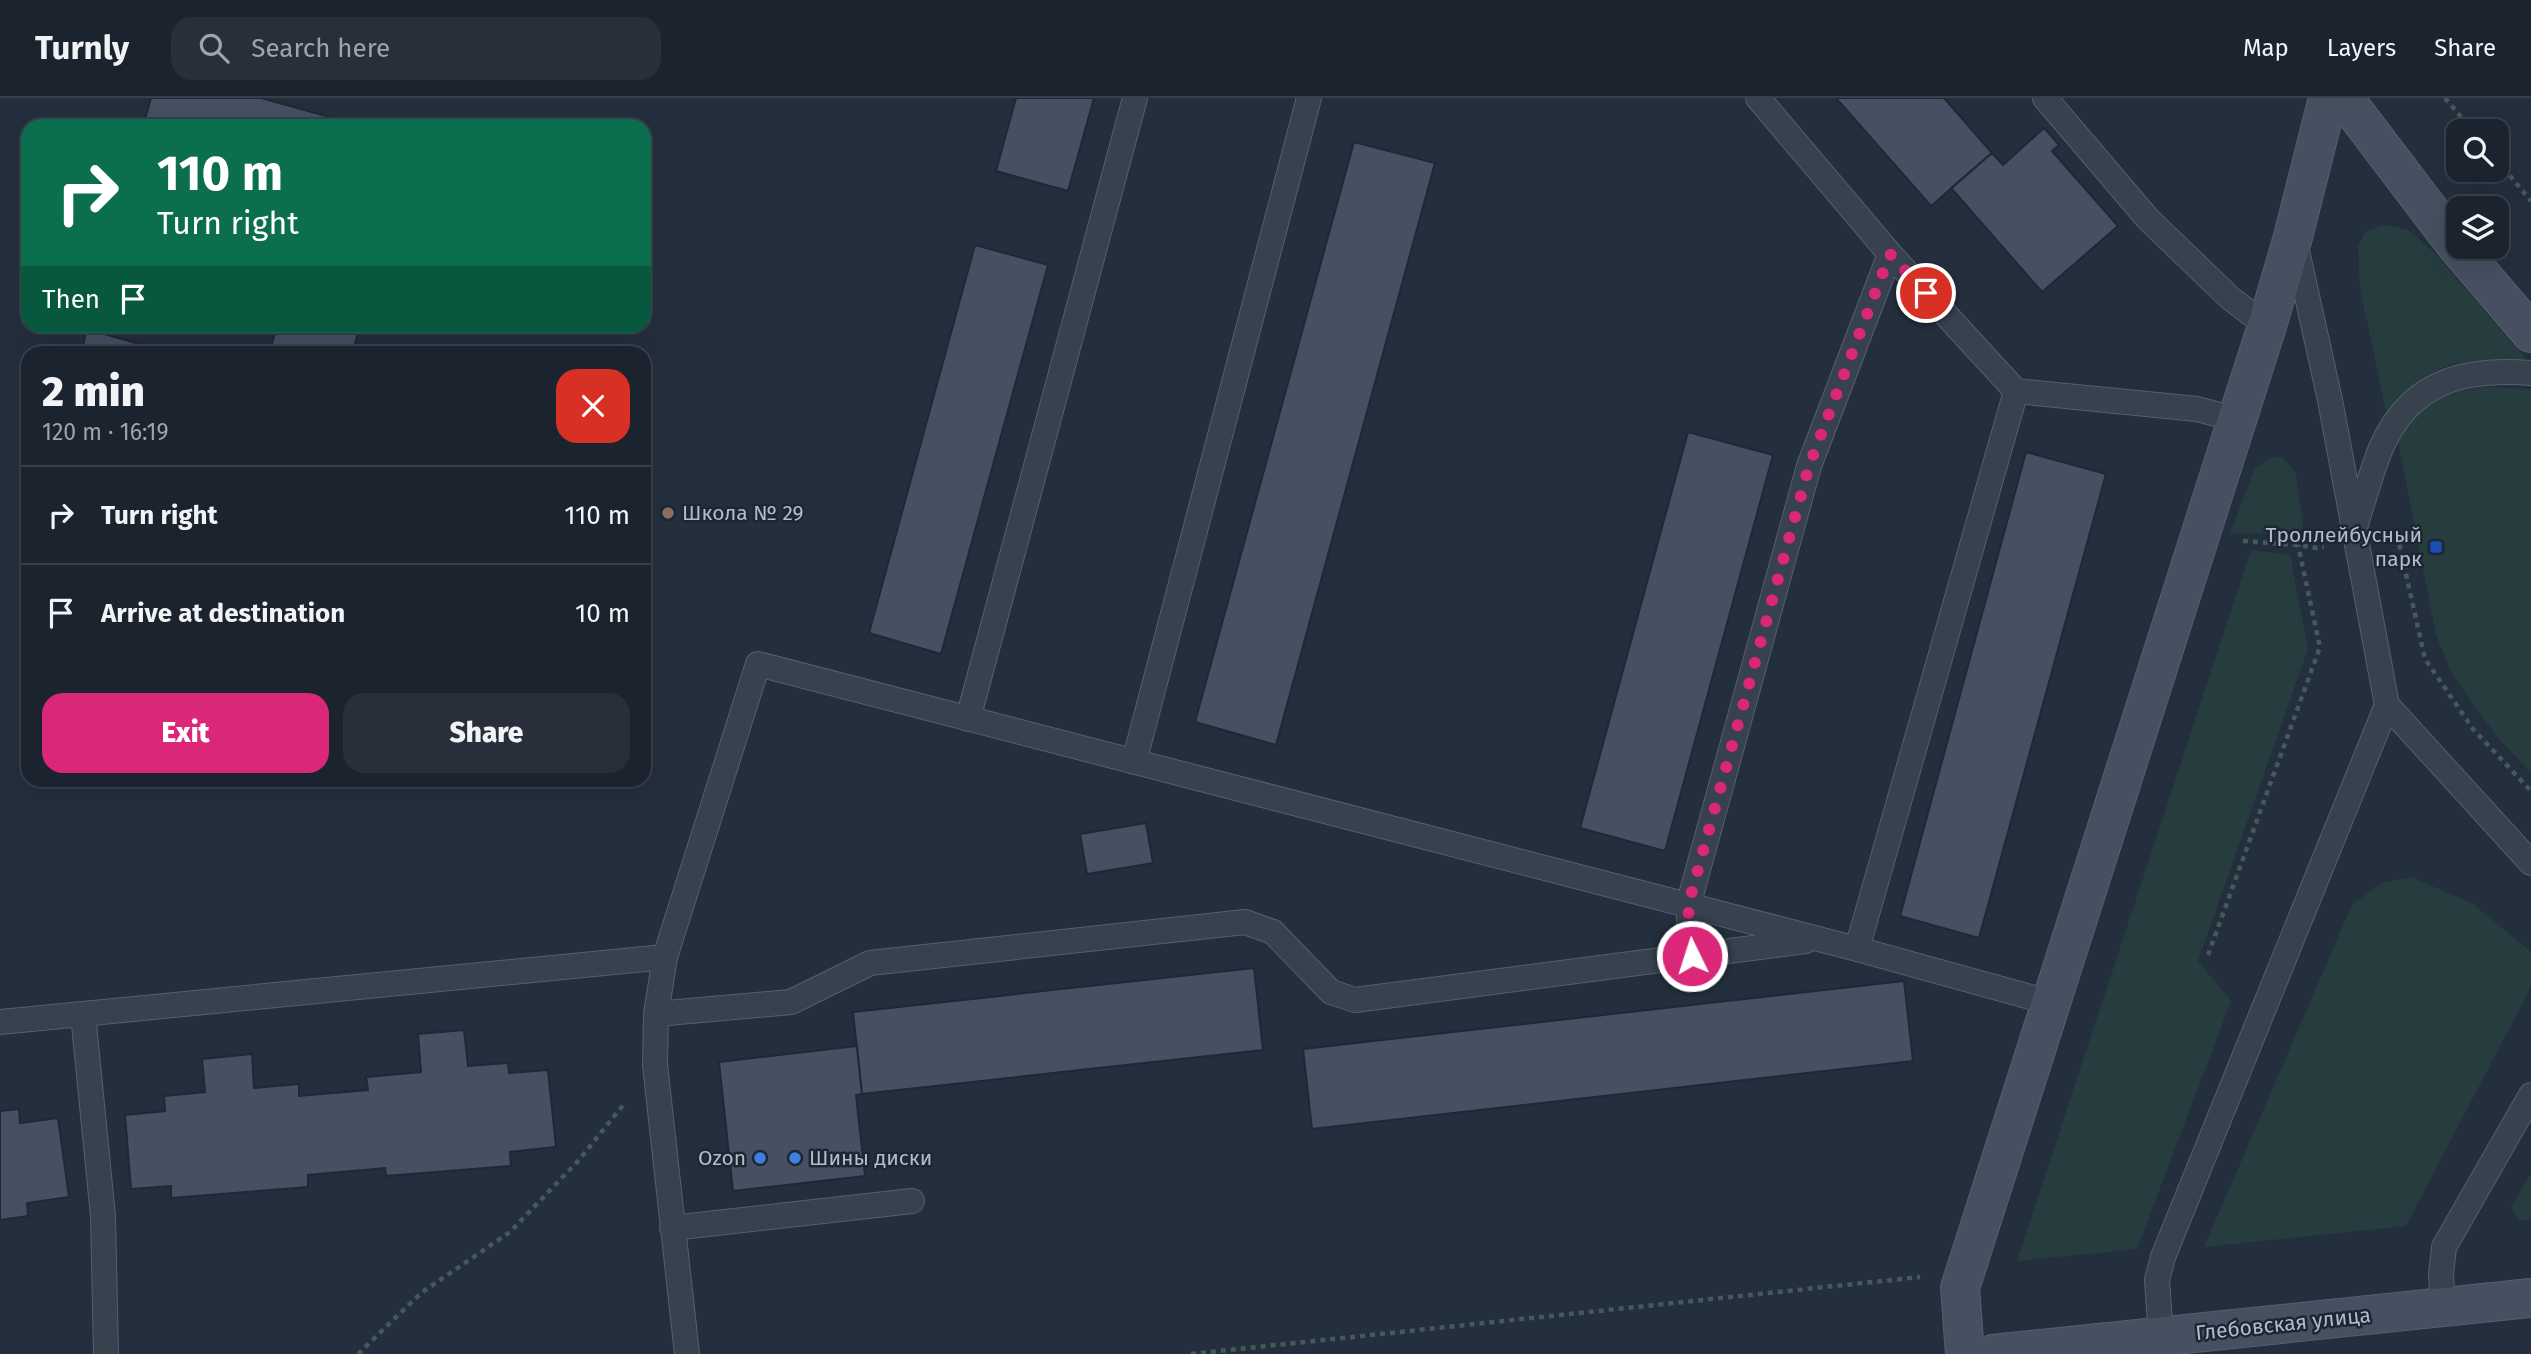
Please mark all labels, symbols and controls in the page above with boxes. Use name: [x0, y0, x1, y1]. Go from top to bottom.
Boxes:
search box: [171, 17, 661, 80]
text: Turnly: [35, 28, 129, 68]
icon: search: [195, 29, 233, 67]
text: Search here: [251, 33, 390, 64]
text: Map: [2243, 34, 2289, 62]
text: Layers: [2327, 34, 2396, 62]
text: Share: [2434, 34, 2496, 62]
map controls: [2446, 119, 2509, 259]
button: search: [2446, 119, 2509, 182]
text: 110 m: [157, 144, 283, 203]
icon: right: [42, 147, 133, 238]
button: layers: [2446, 196, 2509, 259]
text: Turn right: [157, 204, 299, 242]
pin: [1896, 263, 1956, 323]
icon: arrive: [1907, 274, 1945, 312]
icon: arrive: [114, 280, 152, 318]
text: Then: [42, 284, 100, 315]
text: 2 min: [42, 367, 145, 417]
button: close: [556, 369, 630, 443]
text: 120 m · 16:19: [42, 418, 169, 446]
icon: right: [42, 496, 80, 534]
text: Turn right: [101, 500, 218, 531]
text: 110 m: [564, 500, 630, 531]
place label: Школа № 29: [682, 500, 804, 526]
marker: Школа № 29: [660, 505, 676, 521]
place label: Троллейбусный парк: [2266, 522, 2422, 572]
marker: Троллейбусный парк: [2428, 539, 2444, 555]
icon: arrive: [42, 594, 80, 632]
text: Arrive at destination: [101, 598, 345, 629]
text: 10 m: [575, 598, 630, 629]
button: Exit: [42, 693, 329, 773]
button: Share: [343, 693, 630, 773]
position arrow: [1655, 919, 1729, 993]
place label: Ozon: [698, 1145, 746, 1171]
place label: Шины диски: [809, 1145, 932, 1171]
marker: Ozon: [752, 1150, 768, 1166]
marker: Шины диски: [787, 1150, 803, 1166]
street label: Глебовская улица: [2194, 1302, 2372, 1346]

